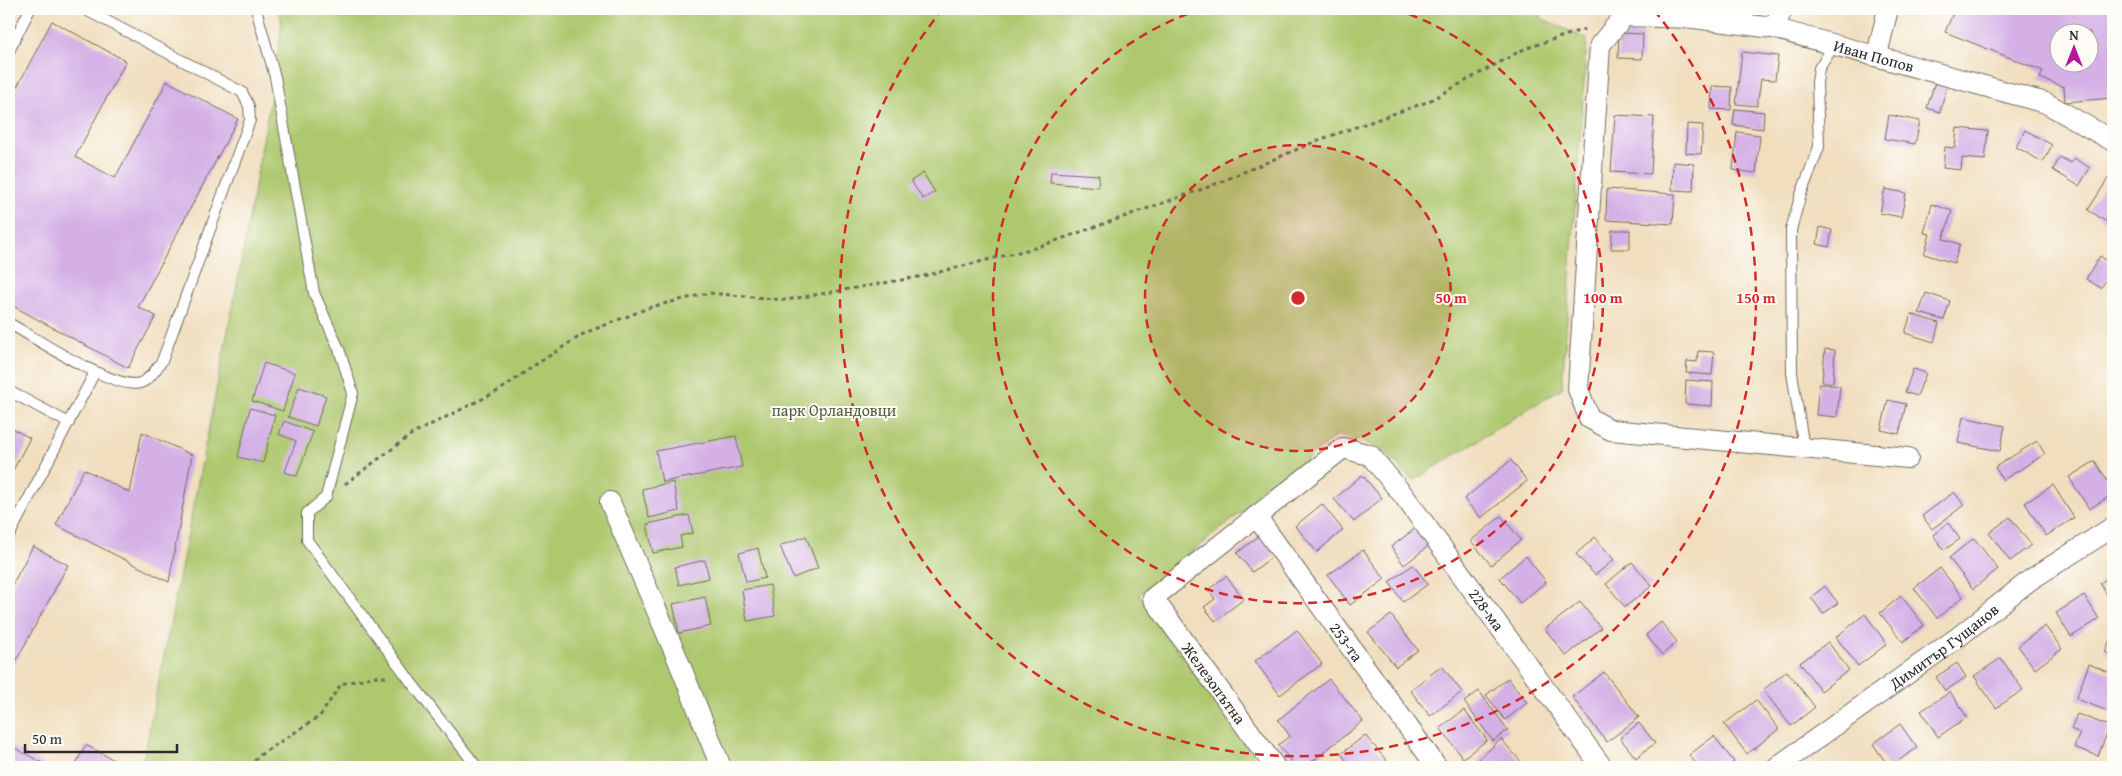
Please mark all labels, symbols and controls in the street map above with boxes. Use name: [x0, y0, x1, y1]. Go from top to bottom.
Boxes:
north arrow: [2050, 22, 2100, 72]
text: N: [2069, 25, 2079, 45]
street label: Иван Попов: [1831, 33, 1917, 78]
text: 50 m: [1435, 287, 1467, 308]
text: 100 m: [1583, 287, 1623, 308]
text: 150 m: [1736, 287, 1776, 308]
centre of rings: [1289, 289, 1307, 307]
park label: парк Орландовци: [772, 398, 897, 422]
street label: 228-ма: [1463, 583, 1511, 636]
street label: Димитър Гущанов: [1883, 597, 2004, 696]
street label: 253-та: [1324, 617, 1369, 667]
street label: Железопътна: [1175, 636, 1252, 729]
scale bar: [25, 721, 178, 753]
text: 50 m: [32, 728, 63, 749]

